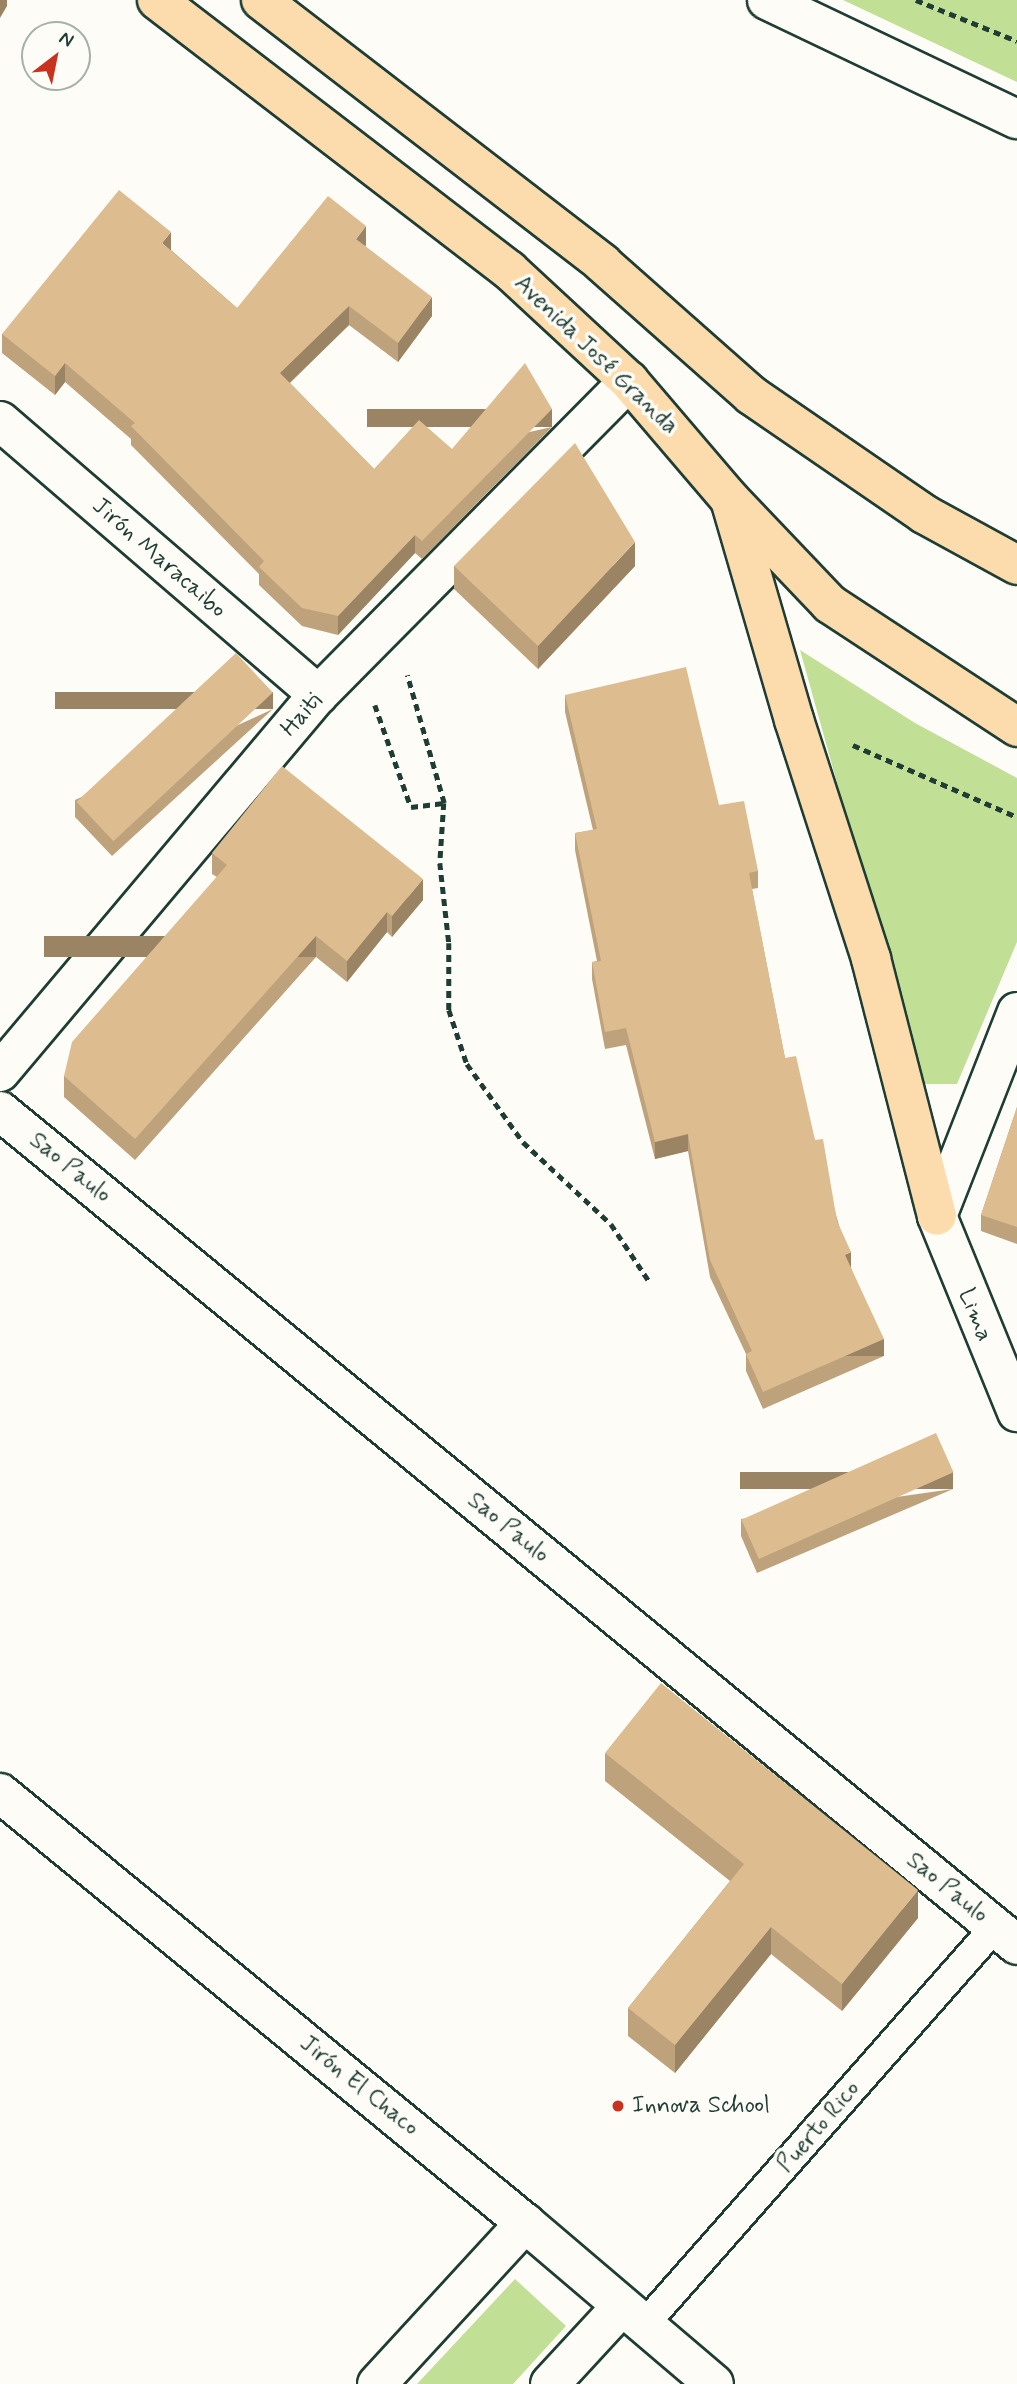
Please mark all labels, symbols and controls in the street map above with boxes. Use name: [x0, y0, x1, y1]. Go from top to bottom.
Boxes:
north arrow: [21, 21, 91, 91]
text: N: [54, 26, 78, 53]
street label: Avenida José Granda: [508, 269, 684, 441]
street label: Jirón Maracaibo: [88, 494, 230, 622]
street label: Haiti: [275, 687, 329, 743]
street label: Sao Paulo: [25, 1128, 115, 1208]
street label: Lima: [951, 1284, 999, 1346]
street label: Sao Paulo: [463, 1488, 553, 1568]
street label: Sao Paulo: [902, 1848, 992, 1928]
street label: Jirón El Chaco: [293, 2029, 425, 2143]
street label: Puerto Rico: [771, 2075, 867, 2179]
place label: Innova School: [632, 2092, 770, 2120]
marker: Innova School: [610, 2098, 626, 2114]

